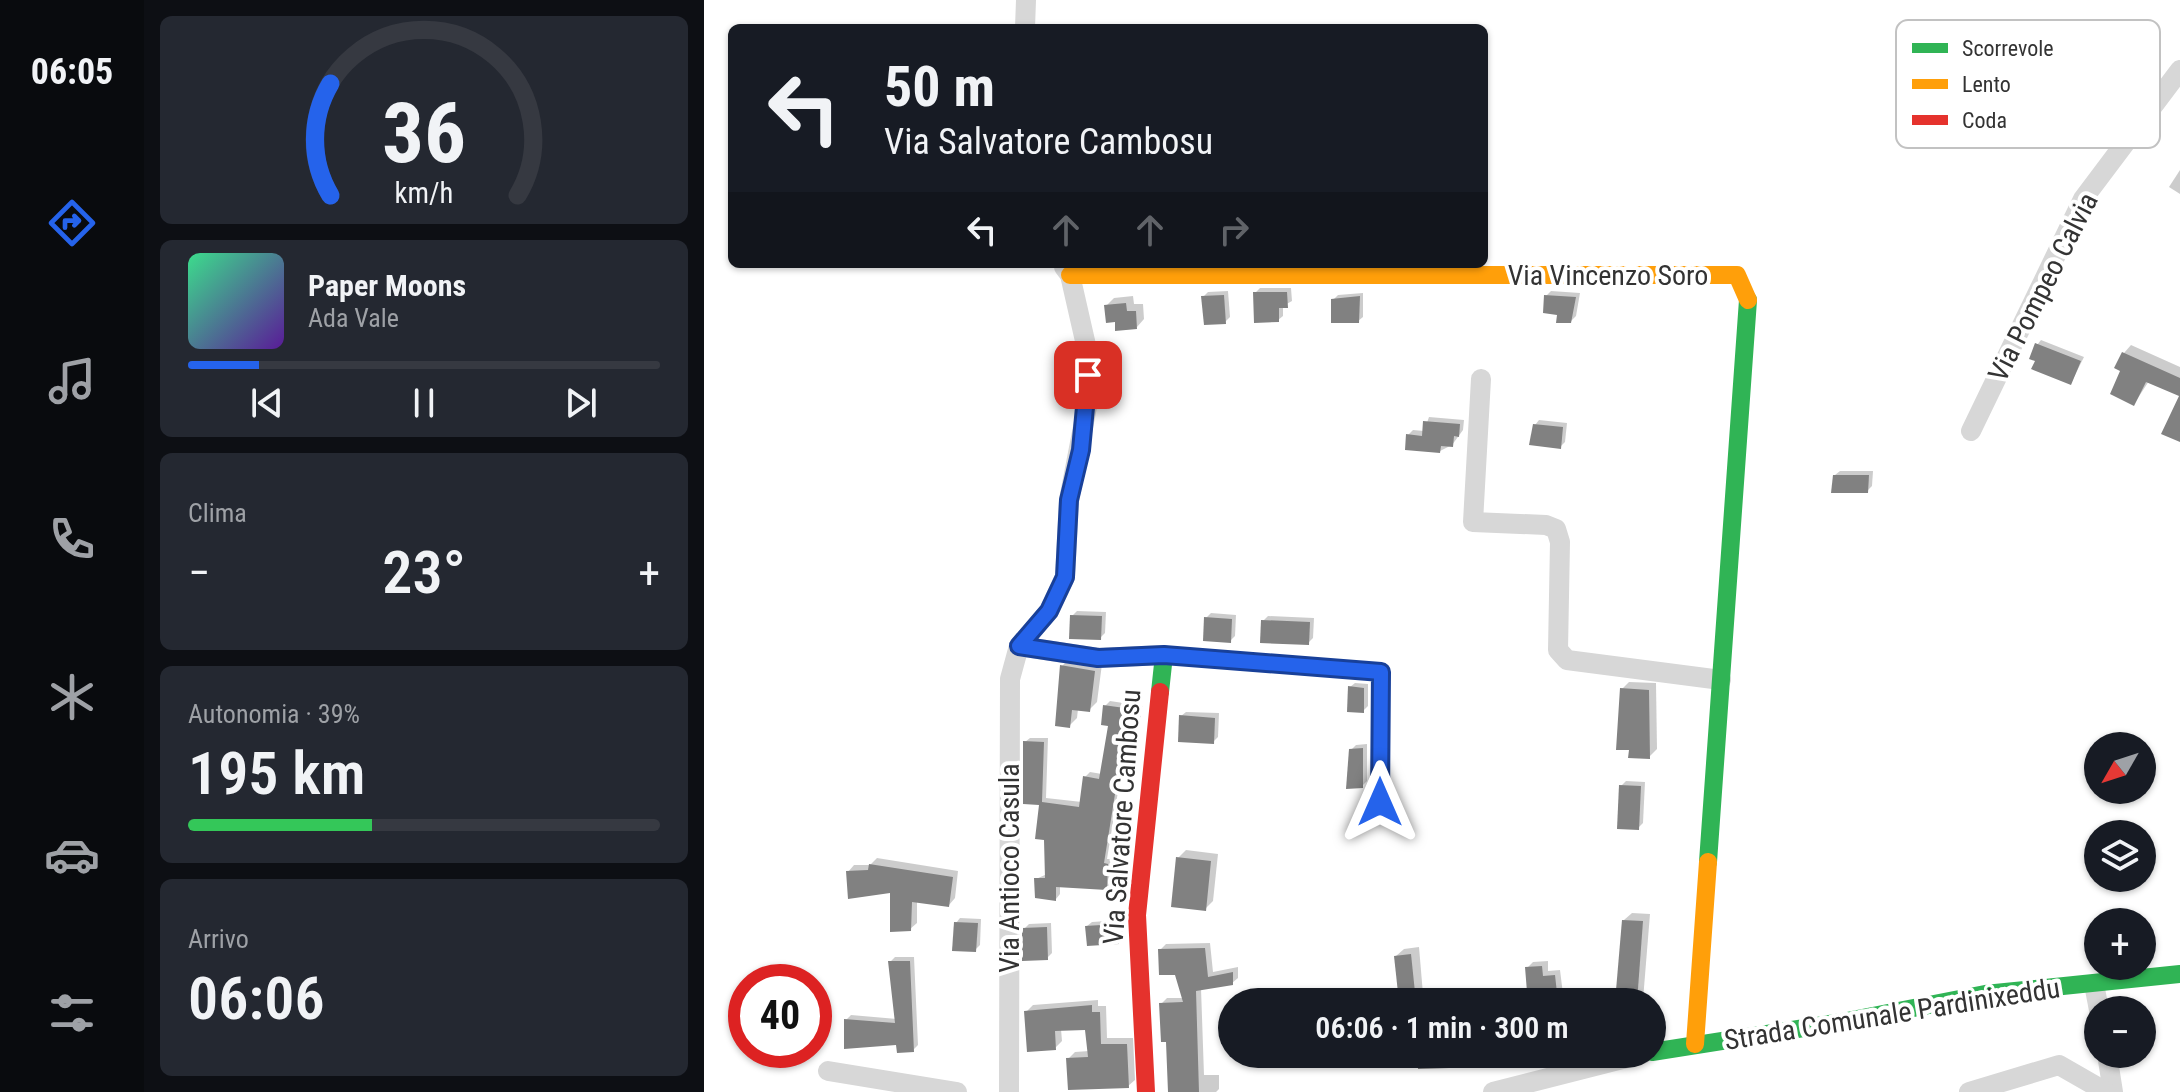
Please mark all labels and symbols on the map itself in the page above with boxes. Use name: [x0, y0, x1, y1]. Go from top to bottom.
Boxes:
legend: [1896, 20, 2160, 148]
text: Scorrevole: [1962, 36, 2054, 61]
text: Lento: [1962, 72, 2011, 97]
text: Coda: [1962, 108, 2007, 133]
street label: Via Pompeo Calvia: [1981, 187, 2105, 387]
street label: Via Vincenzo Soro: [1508, 259, 1708, 292]
pin: [1054, 341, 1122, 409]
street label: Via Salvatore Cambosu: [1097, 688, 1147, 946]
north arrow: [2084, 732, 2156, 804]
position arrow: [1338, 760, 1422, 844]
street label: Via Antioco Casula: [993, 763, 1026, 973]
speed limit sign: 40: [728, 964, 832, 1068]
street label: Strada Comunale Pardinixeddu: [1722, 971, 2062, 1057]

